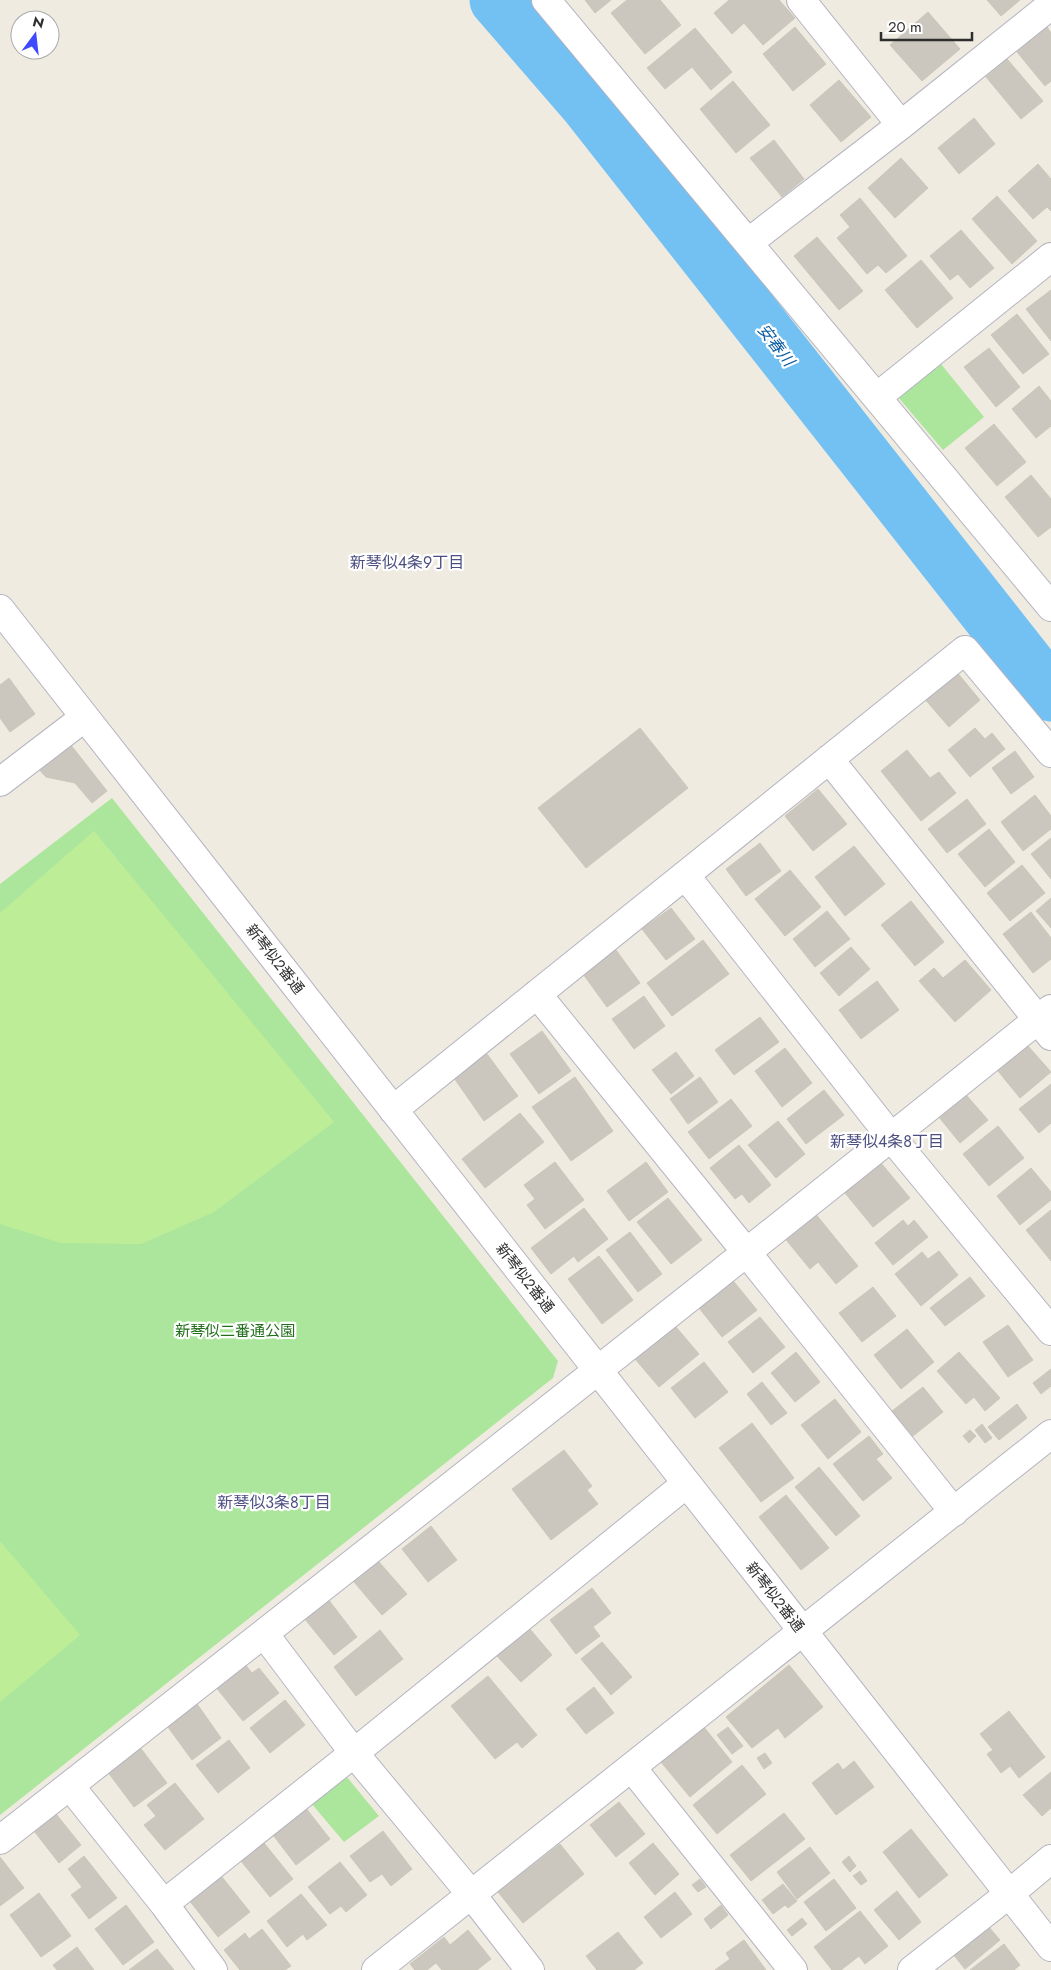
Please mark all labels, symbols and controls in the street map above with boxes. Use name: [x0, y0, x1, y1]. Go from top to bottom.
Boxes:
north arrow: [10, 10, 60, 60]
scale bar: [881, 10, 972, 42]
text: N: [30, 11, 46, 34]
text: 20 m: [888, 16, 922, 38]
water label: 安春川: [752, 319, 801, 373]
district label: 新琴似4条9丁目: [350, 551, 464, 574]
street label: 新琴似2番通: [241, 919, 309, 999]
district label: 新琴似4条8丁目: [830, 1130, 944, 1153]
street label: 新琴似2番通: [491, 1238, 559, 1318]
park label: 新琴似二番通公園: [175, 1320, 295, 1342]
district label: 新琴似3条8丁目: [217, 1491, 331, 1514]
street label: 新琴似2番通: [741, 1557, 809, 1637]

